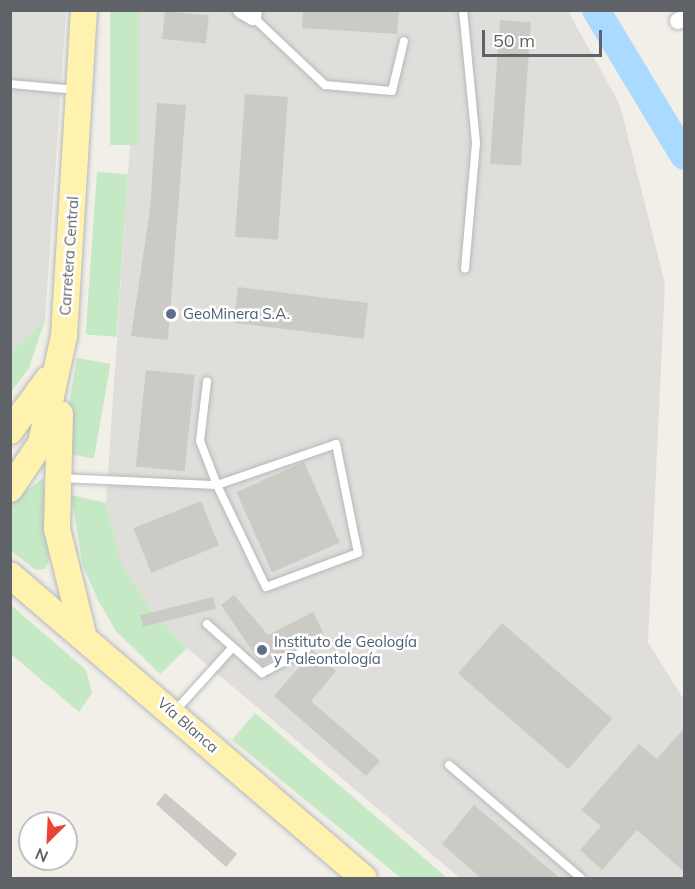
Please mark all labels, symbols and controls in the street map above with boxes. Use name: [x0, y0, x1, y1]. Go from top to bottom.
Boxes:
scale bar: [485, 18, 605, 56]
text: 50 m: [493, 29, 535, 52]
street label: Carretera Central: [56, 196, 82, 316]
place label: GeoMinera S.A.: [183, 305, 290, 323]
marker: GeoMinera S.A.: [164, 307, 178, 321]
place label: Instituto de Geología y Paleontología: [274, 632, 417, 667]
marker: Instituto de Geología y Paleontología: [255, 643, 269, 657]
street label: Vía Blanca: [154, 694, 222, 756]
north arrow: [18, 811, 78, 871]
text: N: [32, 844, 51, 867]

